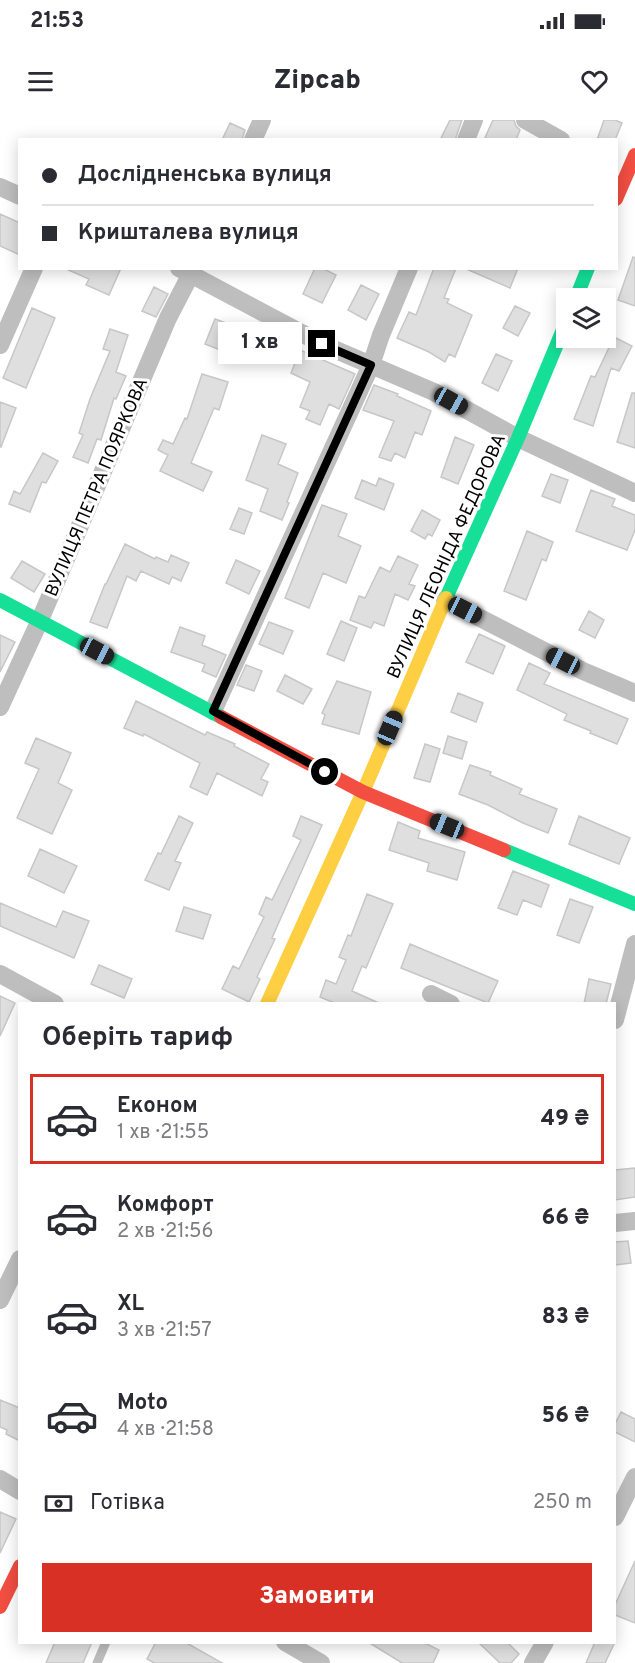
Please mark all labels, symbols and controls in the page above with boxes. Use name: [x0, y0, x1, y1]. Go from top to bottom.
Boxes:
text: 21:53: [30, 8, 84, 35]
text: Zipcab: [274, 64, 361, 98]
icon: menu: [24, 65, 57, 98]
icon: heart: [578, 65, 611, 98]
text: Дослідненська вулиця: [78, 162, 332, 189]
text: Кришталева вулиця: [78, 220, 299, 247]
map controls: [556, 288, 616, 348]
button: layers: [556, 288, 616, 348]
callout: 1 хв: [217, 323, 301, 365]
text: 1 хв: [241, 330, 279, 356]
route end: [308, 330, 335, 357]
street label: ВУЛИЦЯ ПЕТРА ПОЯРКОВА: [41, 375, 154, 601]
car: [431, 384, 471, 418]
street label: ВУЛИЦЯ ЛЕОНІДА ФЕДОРОВА: [383, 431, 512, 683]
car: [445, 594, 485, 626]
car: [77, 635, 117, 667]
car: [543, 645, 583, 677]
car: [375, 708, 405, 748]
route start: [311, 758, 338, 785]
car: [427, 811, 467, 841]
text: Оберіть тариф: [42, 1021, 233, 1055]
icon: car: [45, 1092, 99, 1146]
text: Економ: [117, 1093, 198, 1120]
text: 49 ₴: [541, 1106, 589, 1133]
text: 1 хв · 21:55: [117, 1120, 209, 1146]
icon: car: [45, 1191, 99, 1245]
text: Комфорт: [117, 1192, 214, 1219]
text: 66 ₴: [542, 1205, 589, 1232]
text: 2 хв · 21:56: [117, 1219, 213, 1245]
icon: car: [45, 1290, 99, 1344]
text: XL: [117, 1291, 144, 1318]
text: 83 ₴: [542, 1304, 589, 1331]
text: 3 хв · 21:57: [117, 1318, 212, 1344]
icon: car: [45, 1389, 99, 1443]
text: Moto: [117, 1390, 168, 1417]
text: 56 ₴: [542, 1403, 589, 1430]
text: 4 хв · 21:58: [117, 1417, 214, 1443]
icon: cash: [42, 1487, 75, 1520]
text: Готівка: [90, 1490, 165, 1517]
text: 250 m: [533, 1490, 592, 1516]
button: Замовити: [42, 1563, 592, 1632]

